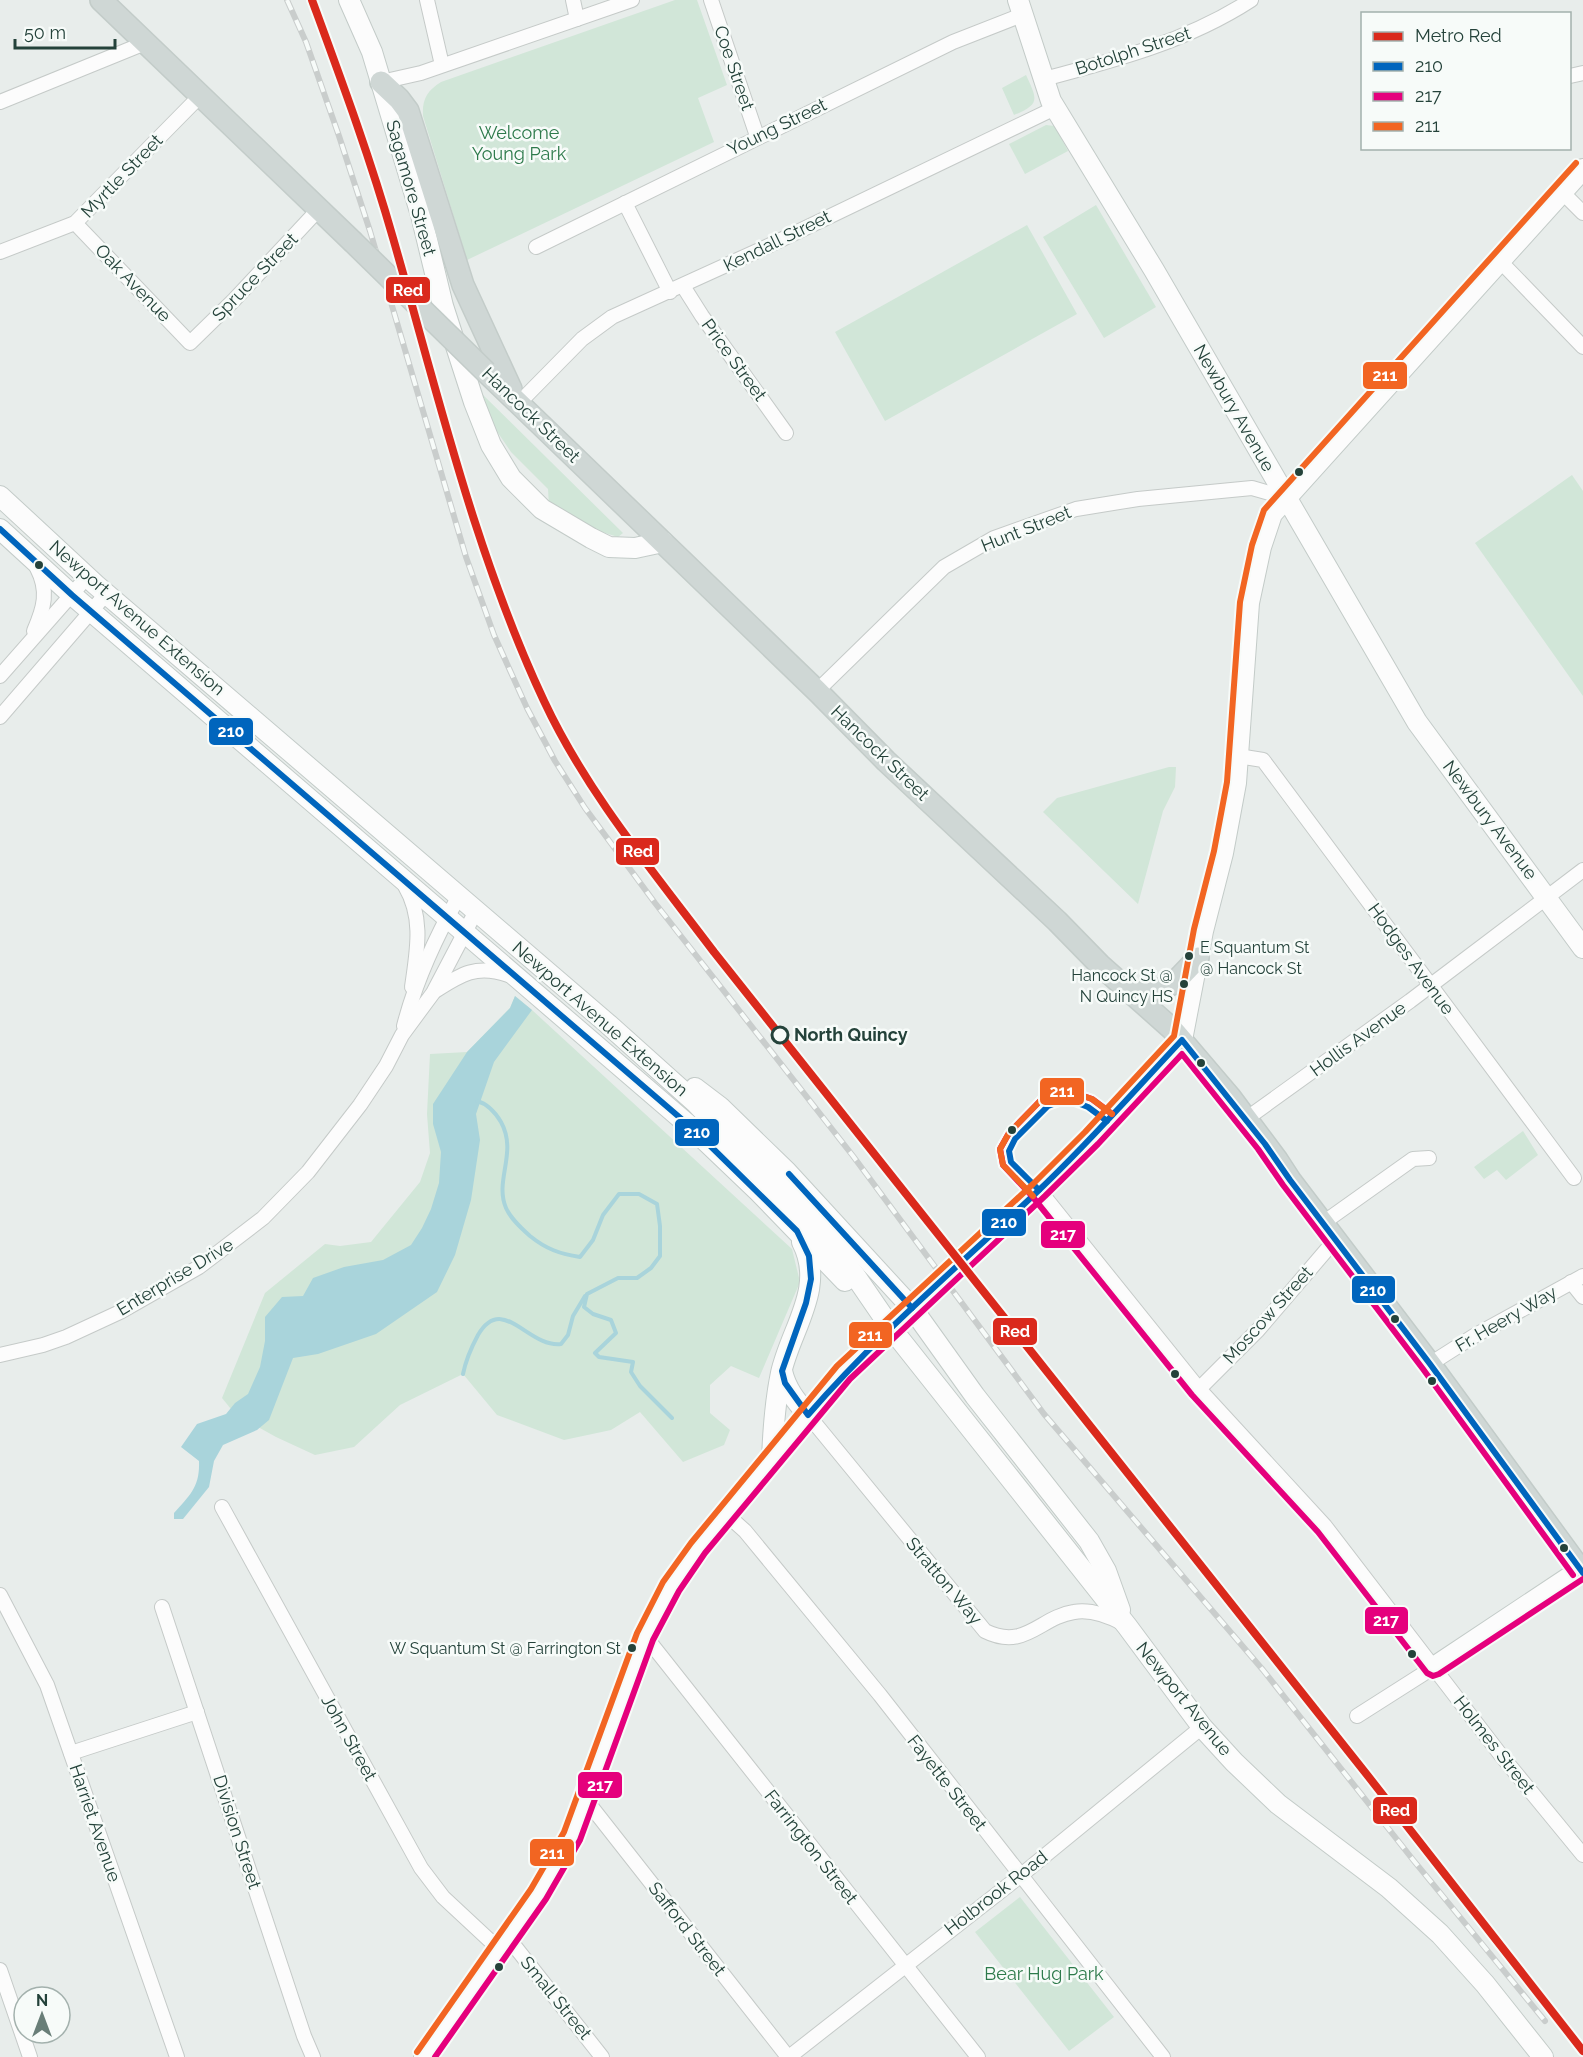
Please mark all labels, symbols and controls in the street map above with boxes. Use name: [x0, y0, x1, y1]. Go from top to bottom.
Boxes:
scale bar: [15, 12, 116, 50]
legend: [1361, 12, 1571, 150]
text: 50 m: [24, 22, 66, 43]
street label: Botolph Street: [1072, 22, 1193, 79]
street label: Coe Street: [710, 23, 759, 113]
text: Metro Red: [1415, 25, 1502, 46]
text: 210: [1415, 55, 1443, 76]
text: 217: [1415, 85, 1442, 106]
street label: Young Street: [724, 94, 830, 160]
text: 211: [1415, 115, 1440, 136]
street label: Sagamore Street: [382, 118, 441, 258]
park label: Welcome Young Park: [472, 122, 567, 164]
street label: Myrtle Street: [77, 130, 167, 222]
street label: Kendall Street: [720, 206, 834, 276]
street label: Spruce Street: [208, 228, 302, 325]
street label: Oak Avenue: [91, 239, 176, 326]
line badge: Red: [385, 276, 431, 304]
text: Red: [393, 281, 423, 300]
street label: Price Street: [698, 315, 771, 405]
street label: Newbury Avenue: [1190, 340, 1280, 475]
line badge: 211: [1362, 361, 1408, 390]
street label: Hancock Street: [478, 363, 585, 467]
text: 211: [1373, 366, 1398, 385]
unlabelled marker: [1293, 466, 1305, 478]
street label: Hunt Street: [978, 501, 1074, 556]
street label: Newport Avenue Extension: [45, 536, 229, 699]
unlabelled marker: [33, 559, 45, 571]
street label: Hancock Street: [827, 701, 934, 805]
line badge: 210: [208, 717, 254, 746]
text: 210: [218, 722, 245, 741]
street label: Newbury Avenue: [1439, 756, 1542, 884]
line badge: Red: [615, 837, 660, 866]
text: Red: [623, 842, 653, 861]
street label: Hodges Avenue: [1364, 899, 1459, 1019]
street label: Newport Avenue Extension: [508, 937, 692, 1100]
place label: E Squantum St @ Hancock St: [1200, 938, 1310, 978]
marker: E Squantum St @ Hancock St: [1183, 950, 1195, 962]
place label: Hancock St @ N Quincy HS: [1071, 966, 1173, 1006]
marker: Hancock St @ N Quincy HS: [1178, 978, 1190, 990]
street label: Hollis Avenue: [1306, 997, 1410, 1080]
place label: North Quincy: [794, 1024, 908, 1045]
marker: North Quincy: [771, 1026, 789, 1044]
unlabelled marker: [1195, 1057, 1207, 1069]
line badge: 211: [1039, 1077, 1085, 1106]
text: 211: [1050, 1082, 1075, 1101]
line badge: 210: [674, 1118, 720, 1147]
text: 210: [684, 1123, 711, 1142]
unlabelled marker: [1006, 1124, 1018, 1136]
line badge: 210: [981, 1208, 1027, 1237]
text: 210: [991, 1213, 1018, 1232]
line badge: 217: [1040, 1220, 1086, 1249]
text: 217: [1050, 1225, 1076, 1244]
street label: Enterprise Drive: [113, 1233, 237, 1320]
street label: Moscow Street: [1218, 1262, 1317, 1368]
line badge: 210: [1351, 1275, 1396, 1304]
text: 210: [1360, 1281, 1387, 1300]
street label: Fr. Heery Way: [1451, 1281, 1560, 1356]
unlabelled marker: [1389, 1313, 1401, 1325]
line badge: Red: [992, 1317, 1038, 1346]
line badge: 211: [848, 1321, 893, 1349]
text: Red: [1000, 1322, 1030, 1341]
text: 211: [858, 1326, 883, 1345]
unlabelled marker: [1169, 1368, 1181, 1380]
unlabelled marker: [1426, 1375, 1438, 1387]
street label: Stratton Way: [902, 1533, 987, 1629]
unlabelled marker: [1558, 1542, 1570, 1554]
line badge: 217: [1364, 1606, 1409, 1635]
text: 217: [1373, 1611, 1399, 1630]
street label: Newport Avenue: [1132, 1638, 1237, 1760]
place label: W Squantum St @ Farrington St: [389, 1639, 622, 1658]
marker: W Squantum St @ Farrington St: [626, 1642, 638, 1654]
unlabelled marker: [1406, 1648, 1418, 1660]
street label: John Street: [317, 1691, 382, 1784]
street label: Holmes Street: [1449, 1691, 1539, 1798]
street label: Fayette Street: [903, 1731, 991, 1835]
street label: Harriet Avenue: [65, 1761, 126, 1885]
line badge: 217: [577, 1771, 623, 1799]
street label: Division Street: [209, 1772, 266, 1892]
text: 217: [587, 1776, 613, 1795]
street label: Farrington Street: [760, 1785, 862, 1908]
line badge: Red: [1372, 1796, 1418, 1825]
text: Red: [1380, 1801, 1410, 1820]
line badge: 211: [529, 1838, 575, 1867]
text: 211: [540, 1844, 565, 1863]
street label: Holbrook Road: [940, 1846, 1051, 1939]
street label: Safford Street: [644, 1878, 731, 1980]
street label: Small Street: [516, 1952, 596, 2044]
unlabelled marker: [493, 1961, 505, 1973]
park label: Bear Hug Park: [984, 1963, 1104, 1984]
north arrow: [12, 1985, 72, 2045]
text: N: [36, 1991, 48, 2010]

